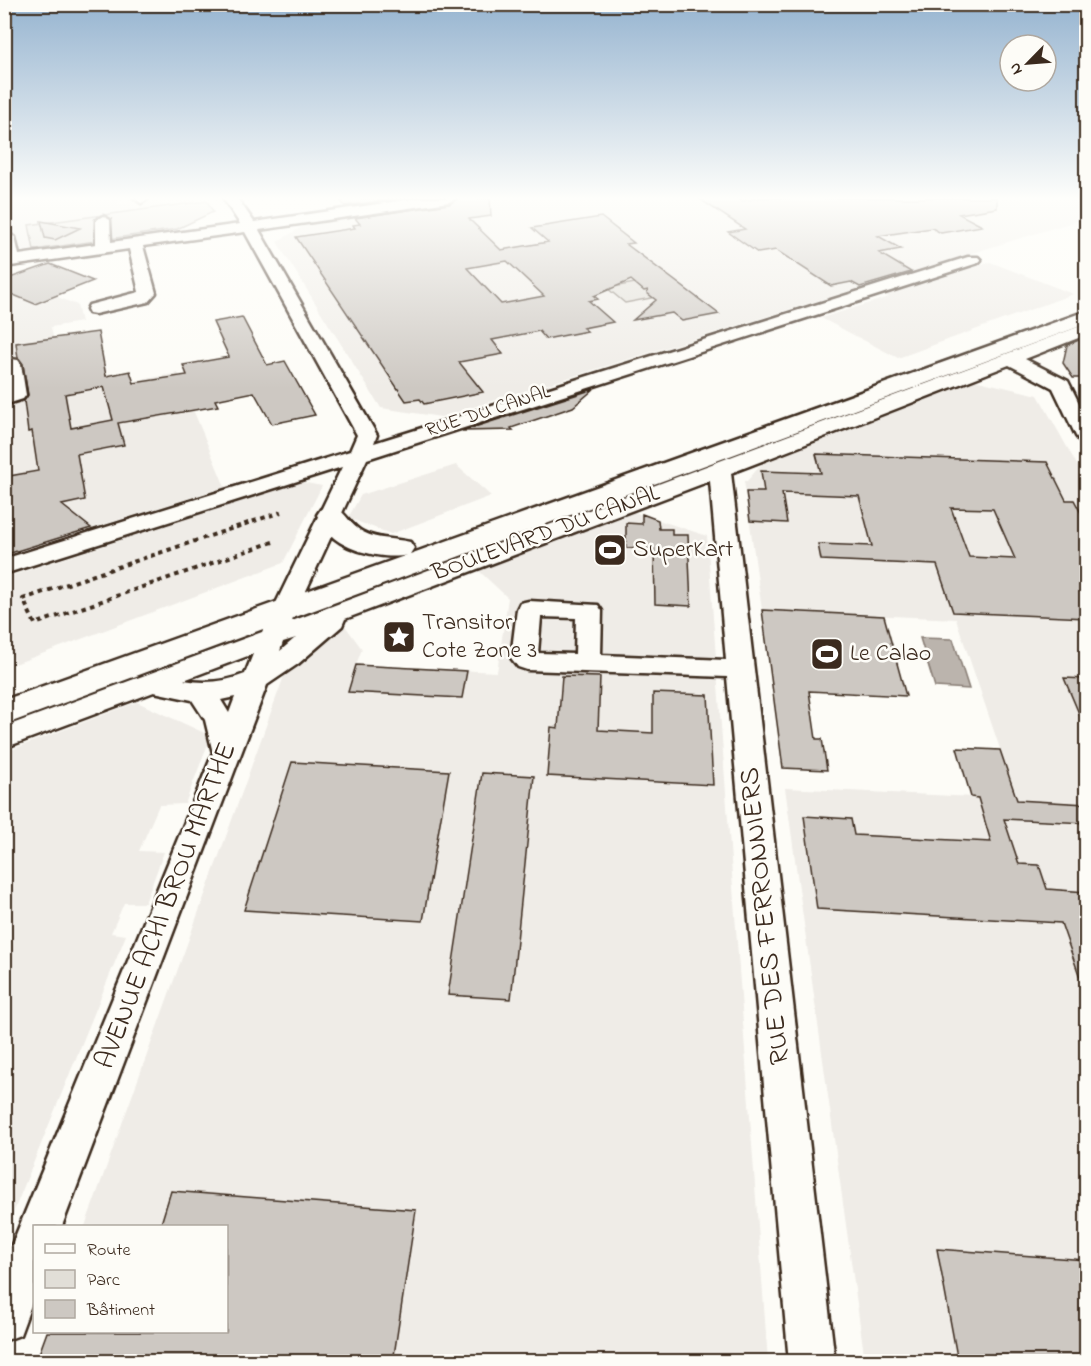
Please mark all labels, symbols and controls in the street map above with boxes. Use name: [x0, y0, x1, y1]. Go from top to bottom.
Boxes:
north arrow: [998, 33, 1058, 93]
text: N: [1003, 58, 1029, 78]
street label: RUE DU CANAL: [422, 378, 555, 446]
street label: BOULEVARD DU CANAL: [426, 476, 665, 592]
sports icon: SuperKart: [592, 532, 628, 568]
place label: SuperKart: [633, 533, 733, 568]
place label: Transitor Cote Zone 3: [422, 606, 537, 669]
place icon: Transitor Cote Zone 3: [381, 619, 417, 655]
sports icon: Le Calao: [809, 636, 845, 672]
place label: Le Calao: [850, 637, 931, 672]
street label: AVENUE ACHI BROU MARTHE: [86, 737, 248, 1075]
street label: RUE DES FERRONNIERS: [730, 765, 802, 1067]
legend: [33, 1225, 228, 1333]
text: Route: [87, 1238, 132, 1264]
text: Parc: [87, 1268, 120, 1294]
text: Bâtiment: [86, 1298, 155, 1324]

